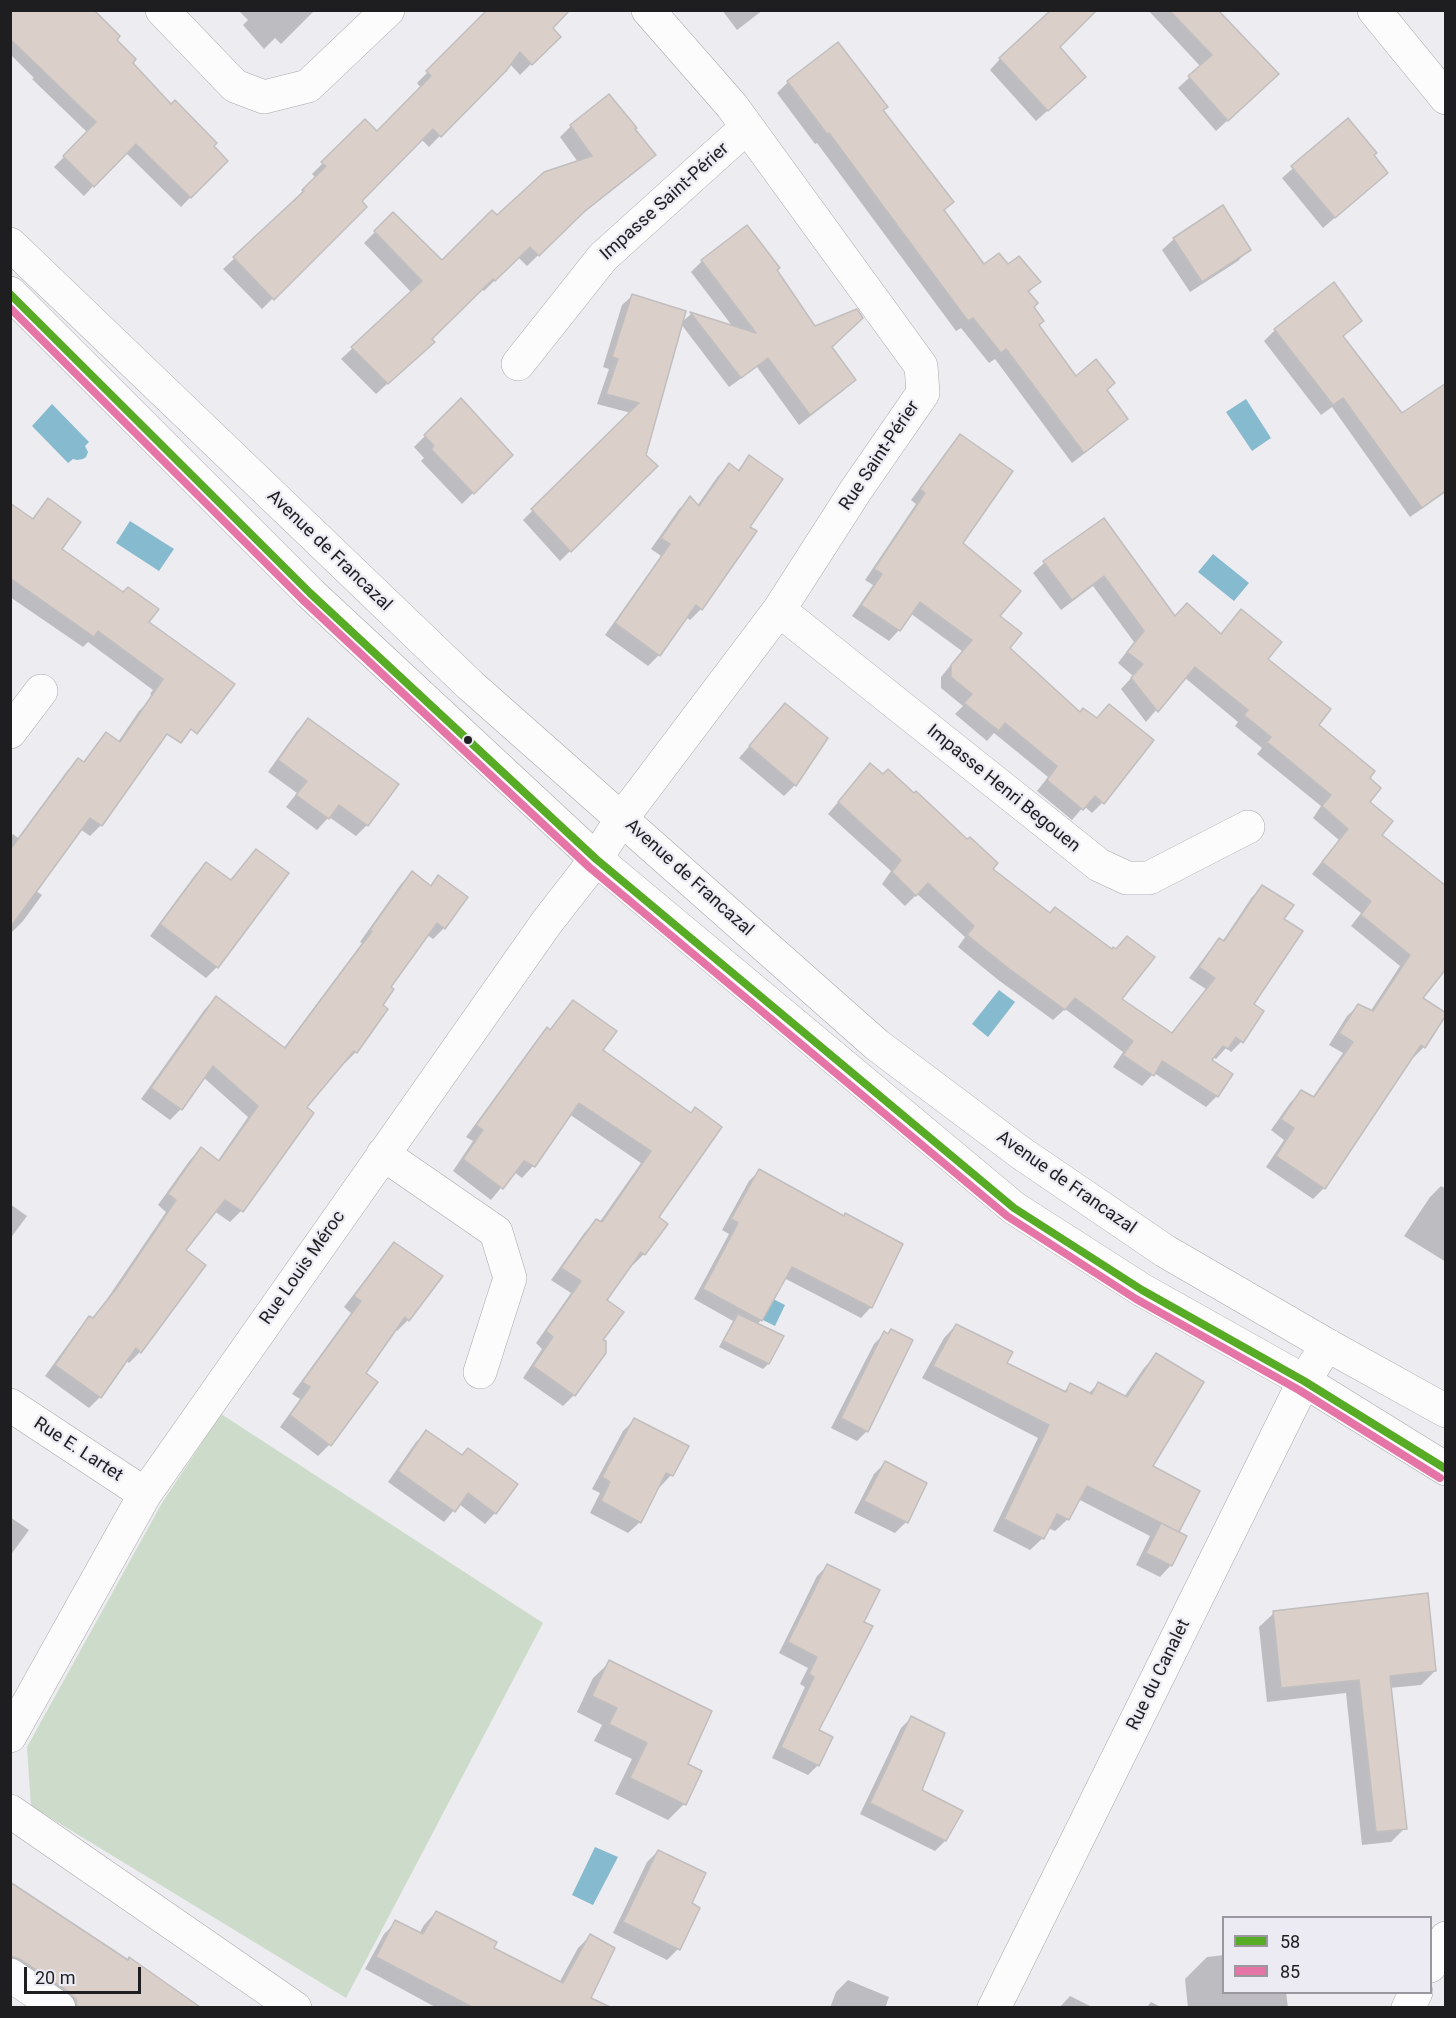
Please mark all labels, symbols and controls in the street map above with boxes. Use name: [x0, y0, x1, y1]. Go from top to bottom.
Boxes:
street label: Impasse Saint-Périer: [596, 139, 734, 265]
street label: Rue Saint-Périer: [835, 397, 925, 515]
street label: Avenue de Francazal: [262, 486, 396, 616]
street label: Impasse Henri Begouen: [922, 721, 1084, 857]
unlabelled marker: [462, 734, 474, 746]
street label: Avenue de Francazal: [620, 815, 758, 941]
street label: Avenue de Francazal: [992, 1127, 1140, 1239]
street label: Rue Louis Méroc: [256, 1207, 350, 1329]
street label: Rue E. Lartet: [29, 1413, 127, 1487]
street label: Rue du Canalet: [1123, 1616, 1195, 1734]
legend: [1222, 1916, 1432, 1994]
text: 58: [1280, 1931, 1300, 1952]
scale bar: [27, 1955, 144, 1993]
text: 85: [1280, 1961, 1300, 1982]
text: 20 m: [35, 1967, 75, 1988]

